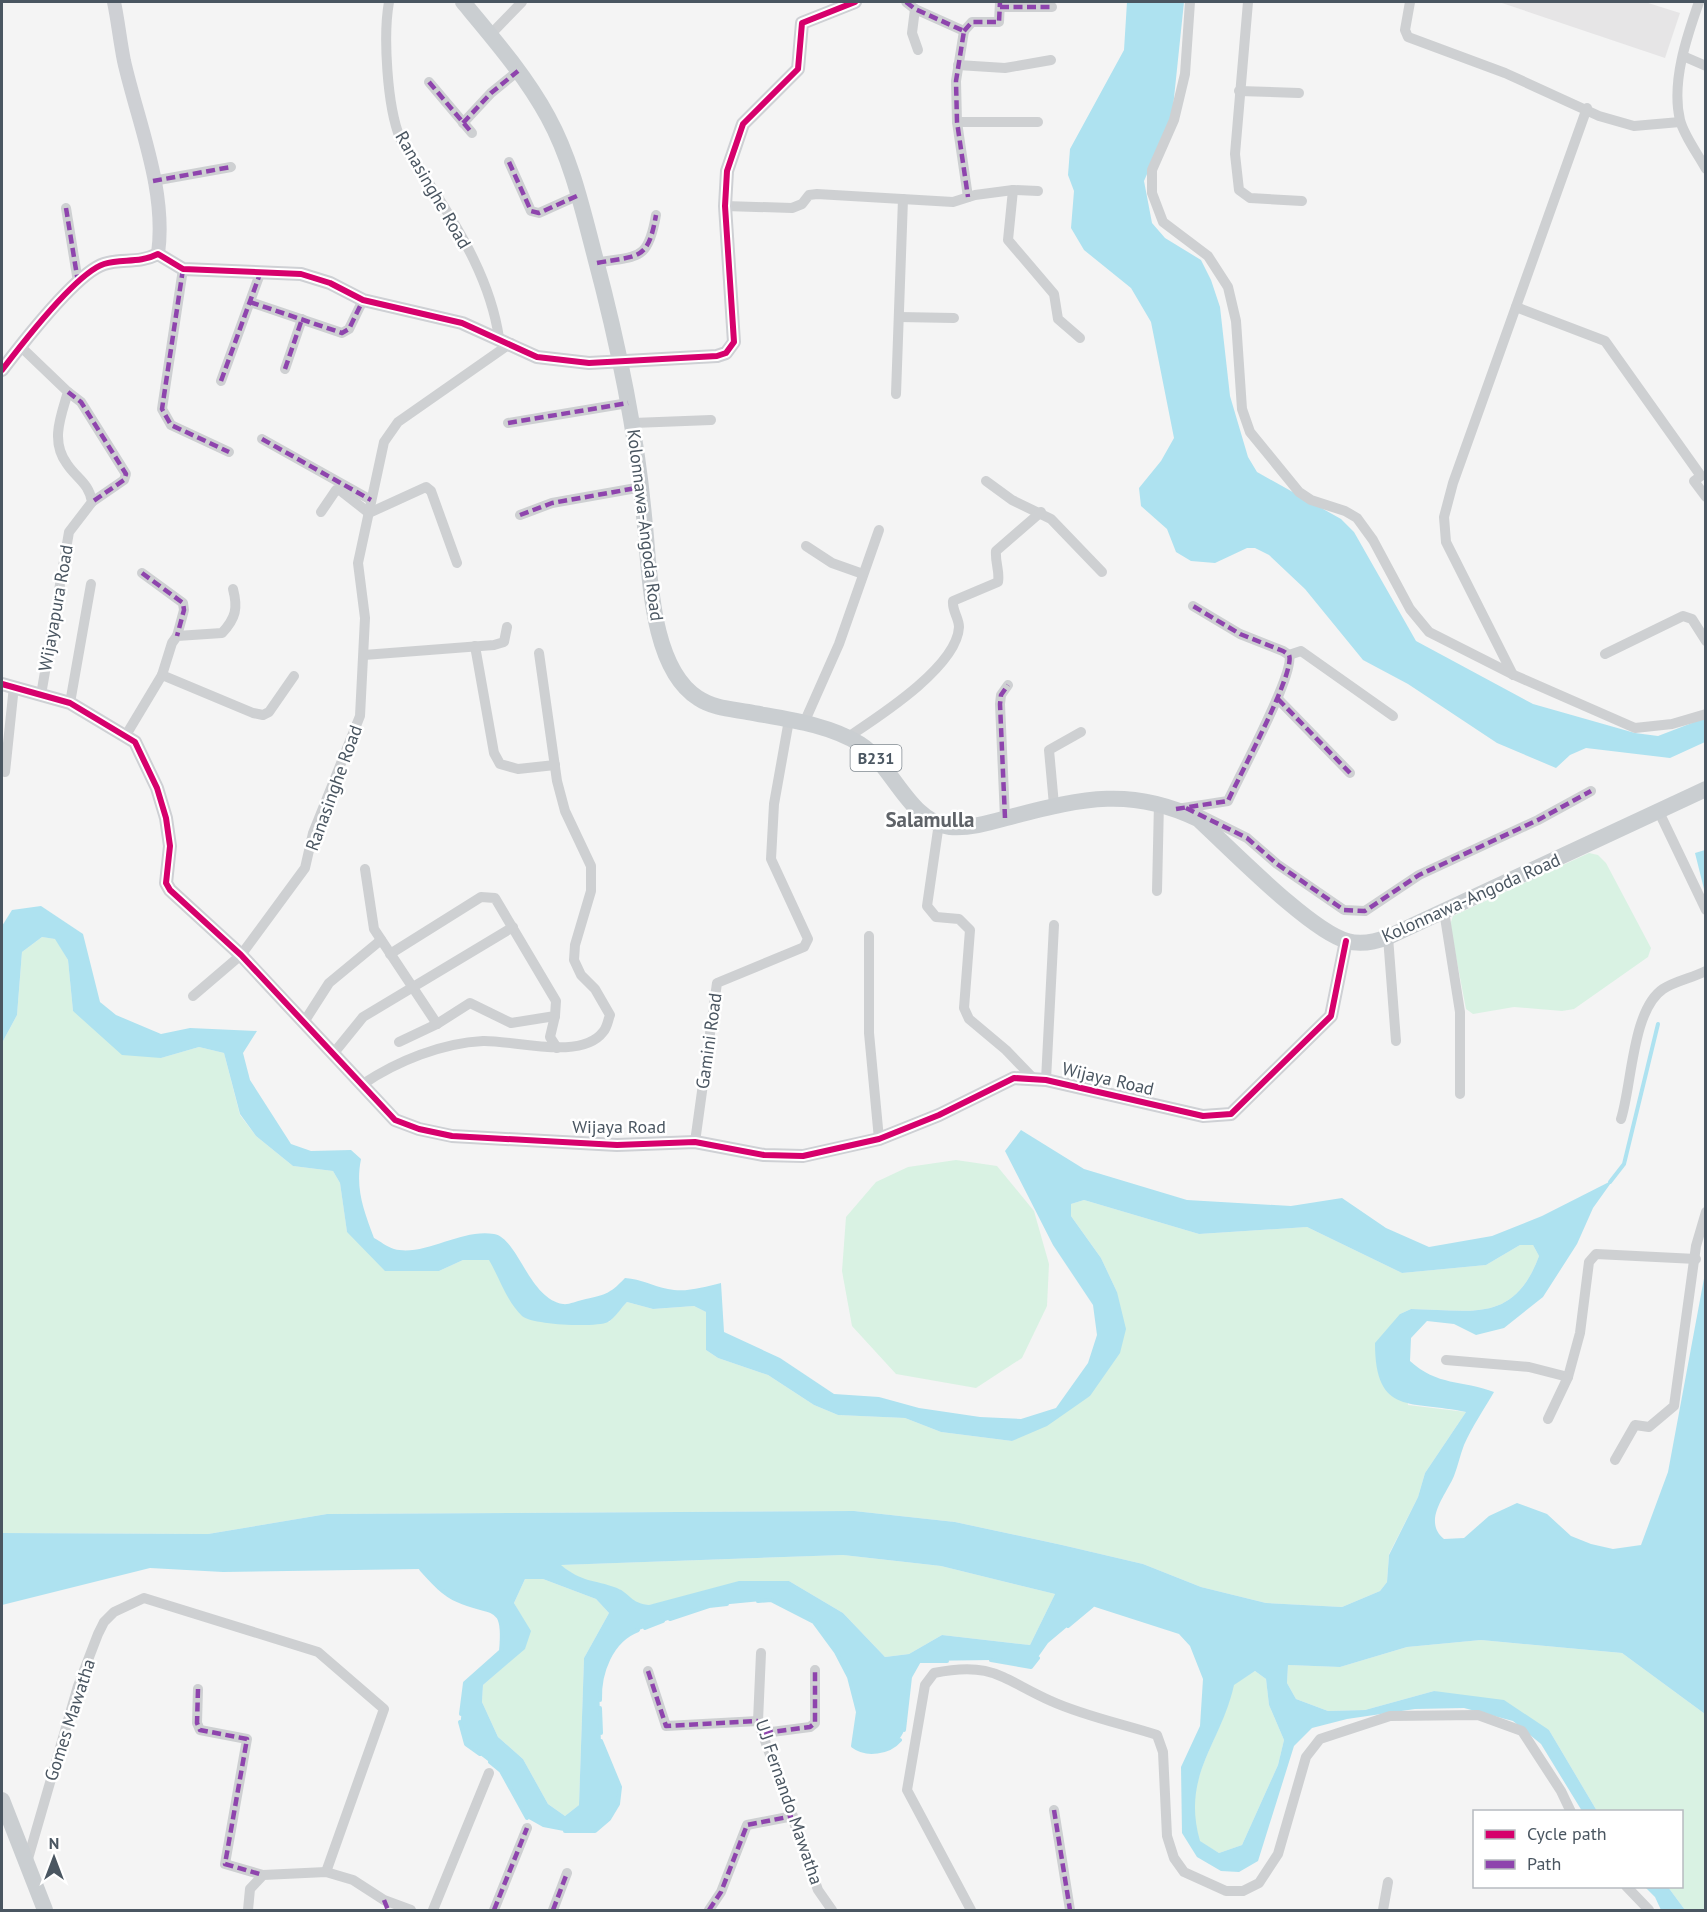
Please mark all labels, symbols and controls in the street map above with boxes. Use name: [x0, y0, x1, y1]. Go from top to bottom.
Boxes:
street label: Ranasinghe Road: [390, 127, 476, 253]
street label: Kolonnawa-Angoda Road: [622, 428, 669, 622]
street label: Wijayapura Road: [33, 543, 78, 673]
street label: Ranasinghe Road: [300, 722, 367, 854]
road number: B231: [850, 745, 902, 771]
district label: Salamulla: [885, 806, 975, 833]
street label: Kolonnawa-Angoda Road: [1378, 848, 1564, 947]
street label: Gamini Road: [690, 991, 727, 1091]
street label: Wijaya Road: [1060, 1057, 1156, 1100]
street label: Wijaya Road: [572, 1115, 666, 1138]
street label: Gomes Mawatha: [39, 1656, 100, 1784]
street label: U.J Fernando Mawatha: [750, 1716, 829, 1887]
legend: [1473, 1810, 1683, 1888]
text: Cycle path: [1527, 1822, 1607, 1845]
north arrow: [24, 1828, 84, 1888]
text: N: [49, 1833, 59, 1853]
text: Path: [1527, 1852, 1561, 1875]

